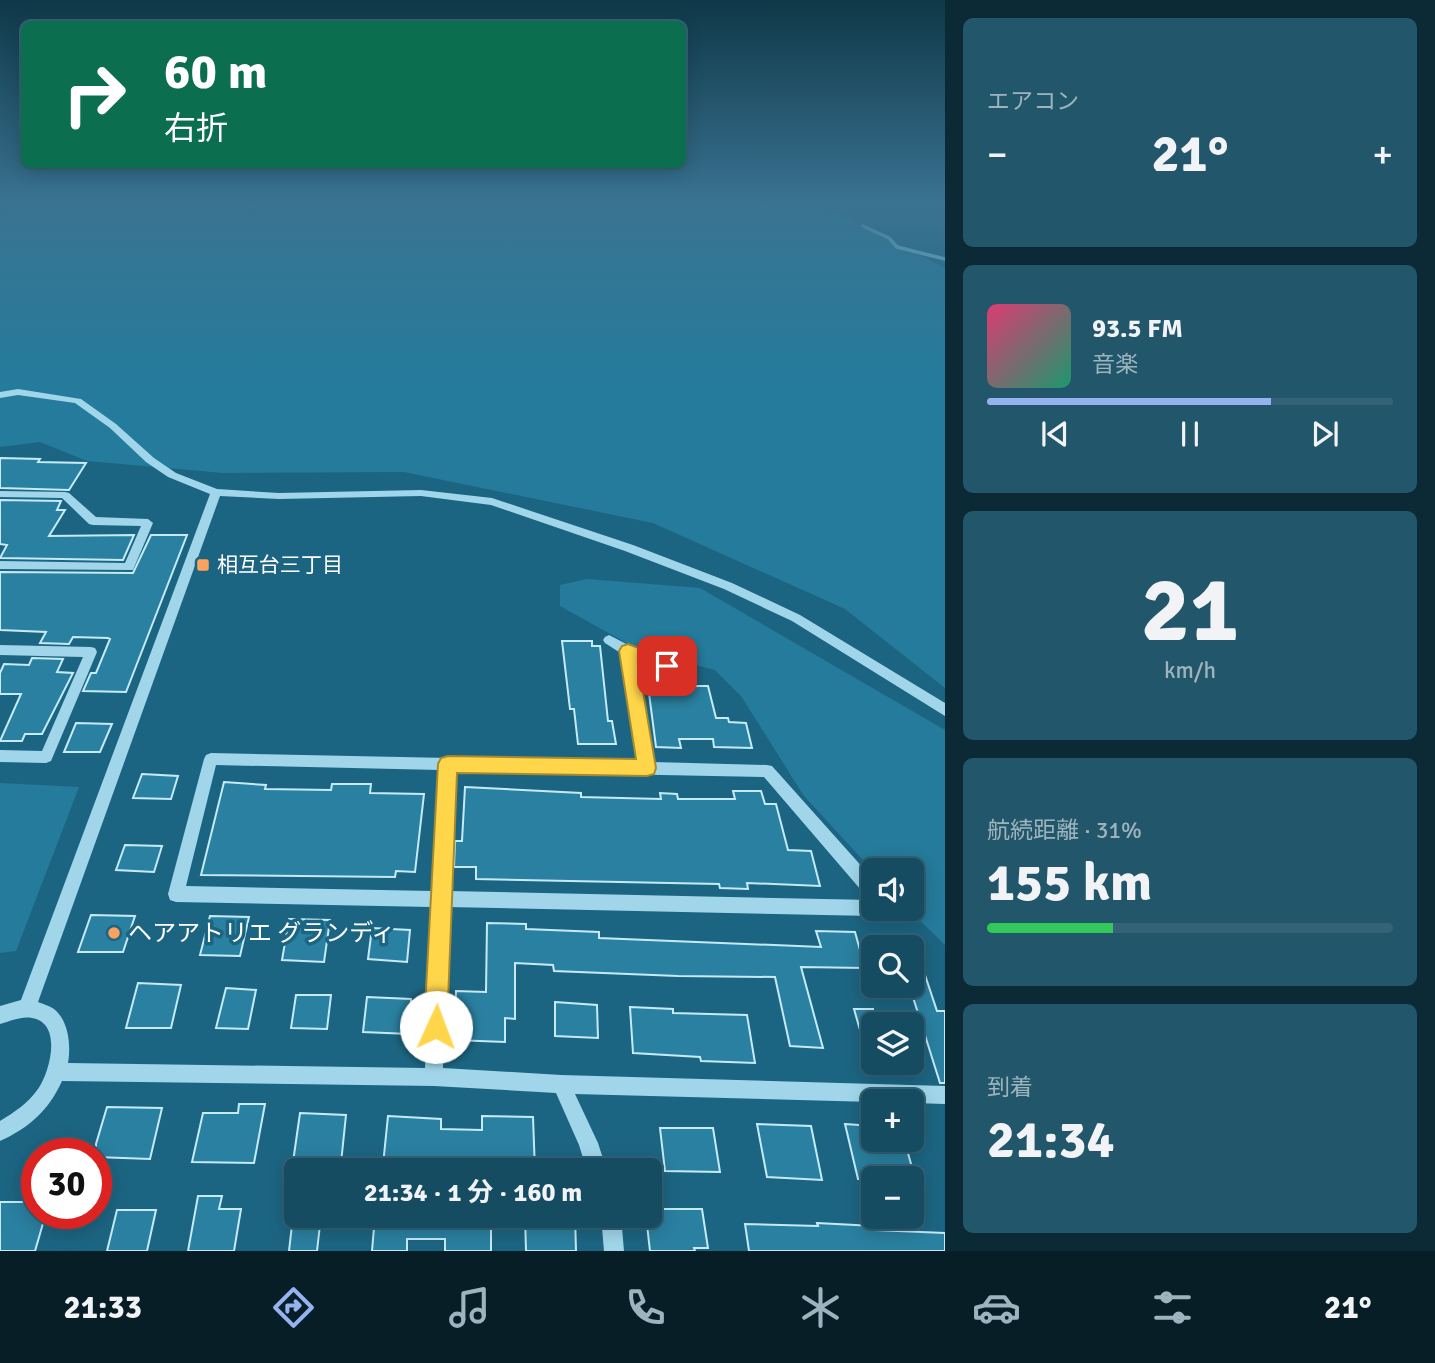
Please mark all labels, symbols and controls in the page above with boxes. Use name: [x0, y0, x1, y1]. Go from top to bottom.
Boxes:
text: 60 m: [164, 42, 267, 102]
icon: right: [49, 49, 140, 140]
text: エアコン: [987, 87, 1079, 116]
text: 右折: [164, 109, 228, 148]
text: 21°: [1152, 122, 1228, 186]
text: −: [987, 131, 1008, 178]
text: +: [1372, 131, 1393, 178]
text: 93.5 FM: [1092, 313, 1183, 345]
text: 音楽: [1092, 350, 1138, 379]
icon: previous: [1036, 415, 1074, 453]
icon: pause: [1171, 415, 1209, 453]
icon: next: [1306, 415, 1344, 453]
place label: 相互台三丁目: [217, 552, 343, 578]
text: 21: [1141, 554, 1239, 667]
marker: 相互台三丁目: [195, 557, 211, 573]
pin: [637, 636, 697, 696]
icon: arrive: [648, 647, 686, 685]
text: km/h: [1164, 656, 1216, 685]
text: 航続距離 · 31%: [987, 816, 1142, 845]
text: 155 km: [987, 851, 1152, 915]
map controls: [861, 858, 924, 1229]
button: sound: [861, 858, 924, 921]
place label: ヘアアトリエ グランディ: [128, 918, 396, 948]
marker: ヘアアトリエ グランディ: [106, 925, 122, 941]
button: search: [861, 935, 924, 998]
position arrow: [399, 990, 473, 1064]
button: layers: [861, 1012, 924, 1075]
text: 到着: [987, 1073, 1033, 1102]
button: +: [861, 1089, 924, 1152]
text: 21:34: [987, 1108, 1115, 1172]
speed limit sign: 30: [21, 1138, 112, 1229]
button: −: [861, 1166, 924, 1229]
text: 21:34 · 1 分 · 160 m: [364, 1177, 582, 1209]
icon: directions: [269, 1283, 318, 1332]
icon: music: [445, 1283, 494, 1332]
icon: phone: [621, 1283, 670, 1332]
icon: climate: [796, 1283, 845, 1332]
icon: car: [972, 1283, 1021, 1332]
icon: filters: [1148, 1283, 1197, 1332]
text: 21:33: [63, 1288, 142, 1327]
text: 21°: [1324, 1288, 1371, 1327]

